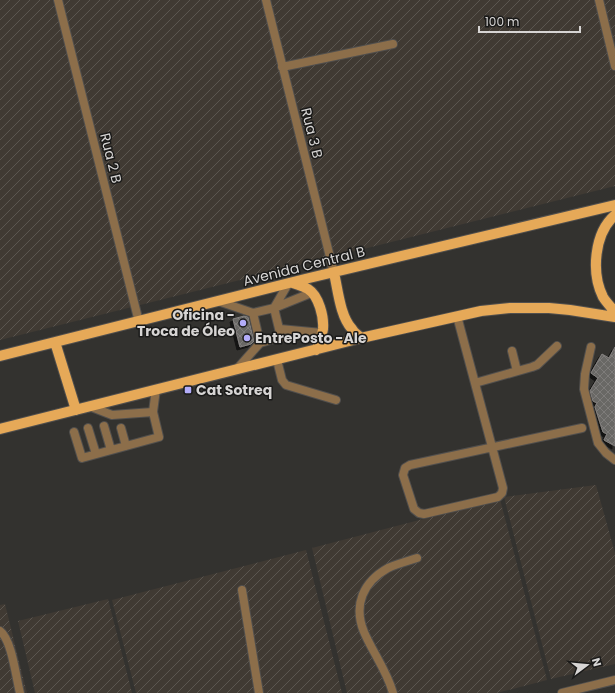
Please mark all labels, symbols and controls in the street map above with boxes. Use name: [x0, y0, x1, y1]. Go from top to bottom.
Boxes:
scale bar: [479, 8, 580, 34]
text: 100 m: [485, 13, 519, 30]
street label: Rua 3 B: [296, 106, 328, 160]
street label: Rua 2 B: [95, 131, 127, 185]
street label: Avenida Central B: [241, 241, 367, 291]
place label: Oficina - Troca de Óleo: [137, 305, 235, 341]
marker: Oficina - Troca de Óleo: [238, 318, 248, 328]
place label: EntrePosto -Ale: [255, 328, 367, 348]
marker: EntrePosto -Ale: [242, 333, 252, 343]
place label: Cat Sotreq: [196, 380, 272, 400]
marker: Cat Sotreq: [183, 385, 193, 395]
north arrow: [567, 645, 607, 685]
text: N: [588, 656, 605, 668]

